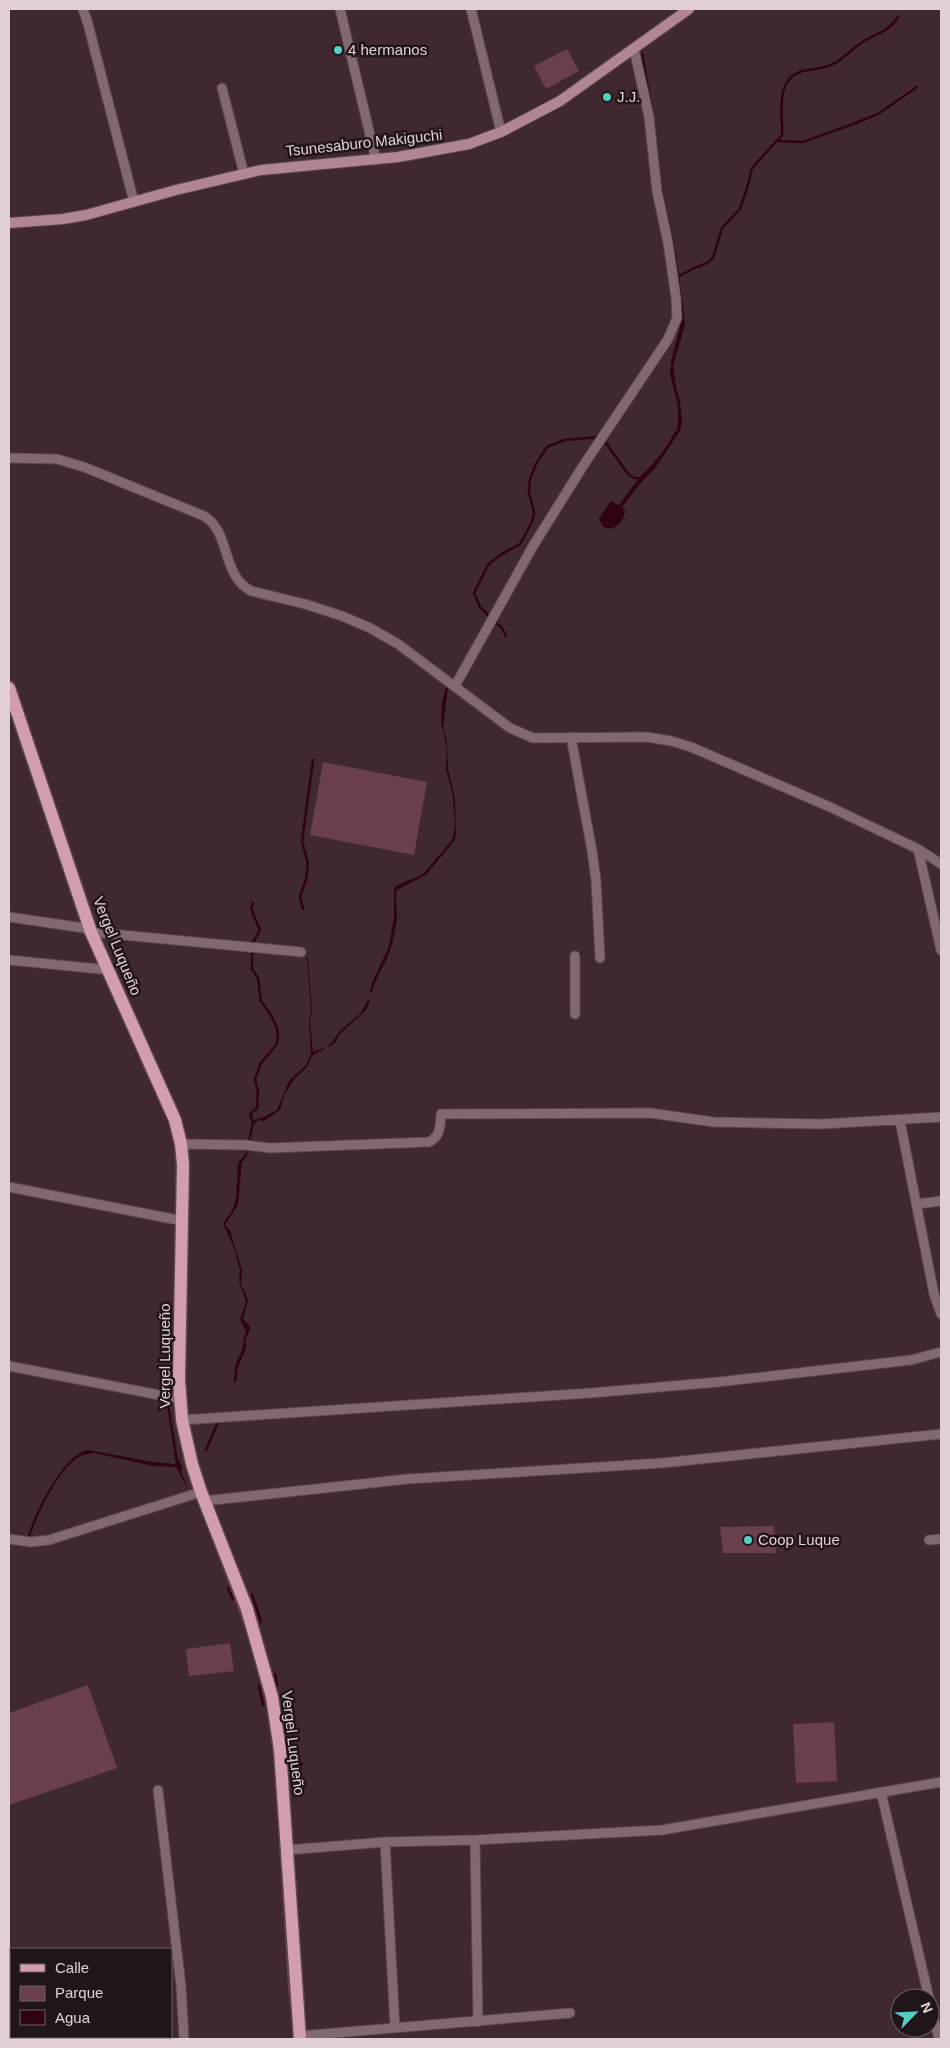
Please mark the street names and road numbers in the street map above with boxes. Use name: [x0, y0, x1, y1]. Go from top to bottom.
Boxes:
street label: Tsunesaburo Makiguchi: [285, 126, 443, 159]
street label: Vergel Luqueño: [90, 894, 145, 998]
street label: Vergel Luqueño: [156, 1303, 173, 1409]
street label: Vergel Luqueño: [279, 1690, 308, 1796]

